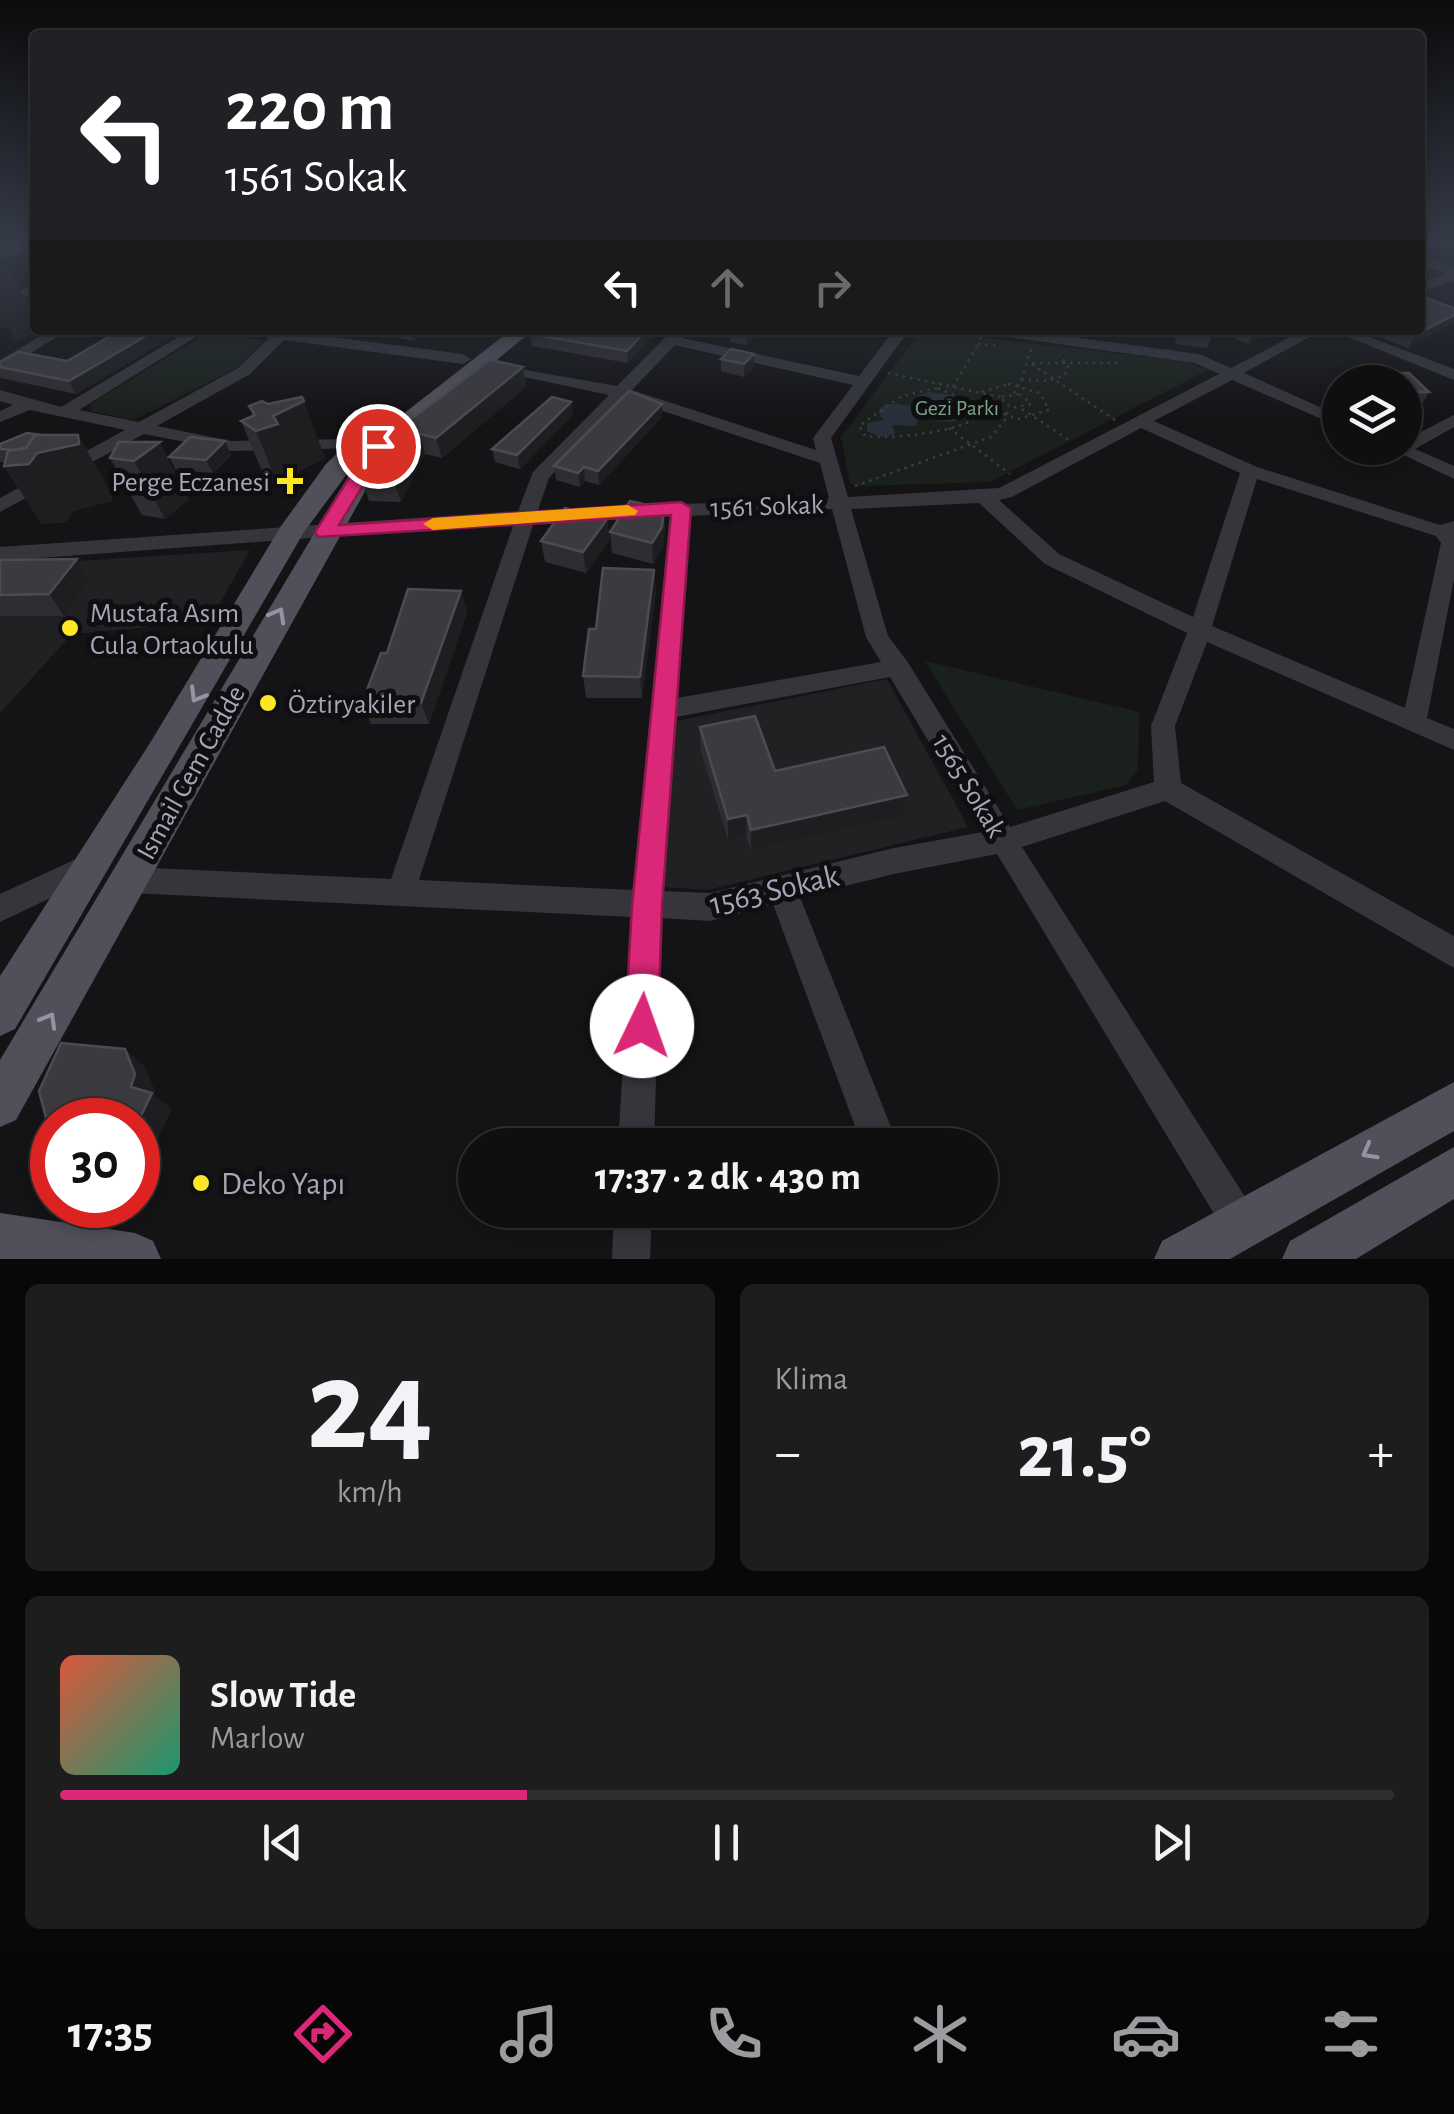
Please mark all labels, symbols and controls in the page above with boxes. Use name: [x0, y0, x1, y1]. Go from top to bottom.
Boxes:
icon: left: [60, 70, 190, 200]
text: 220 m: [225, 73, 394, 143]
text: 1561 Sokak: [225, 155, 407, 200]
icon: left: [595, 260, 650, 315]
icon: ahead: [700, 260, 755, 315]
icon: right: [805, 260, 860, 315]
map controls: [1322, 365, 1422, 465]
button: layers: [1322, 365, 1422, 465]
park label: Gezi Parkı: [915, 397, 999, 419]
pin: [336, 404, 421, 489]
icon: arrive: [351, 419, 406, 474]
place label: Perge Eczanesi: [111, 469, 270, 497]
marker: Perge Eczanesi: [279, 470, 301, 492]
street label: 1561 Sokak: [710, 491, 824, 523]
place label: Mustafa Asım Cula Ortaokulu: [90, 600, 254, 660]
one-way arrow: [266, 608, 286, 626]
marker: Mustafa Asım Cula Ortaokulu: [59, 617, 81, 639]
street label: Ismail Cem Cadde: [132, 681, 251, 865]
one-way arrow: [190, 684, 209, 702]
place label: Öztiryakiler: [288, 689, 415, 719]
marker: Öztiryakiler: [257, 692, 279, 714]
street label: 1565 Sokak: [927, 729, 1010, 843]
street label: 1563 Sokak: [707, 860, 842, 920]
position arrow: [590, 974, 694, 1078]
one-way arrow: [37, 1013, 56, 1031]
speed limit sign: 30: [30, 1098, 160, 1228]
one-way arrow: [1362, 1140, 1380, 1160]
text: 17:37 · 2 dk · 430 m: [595, 1159, 861, 1197]
place label: Deko Yapı: [221, 1168, 345, 1200]
marker: Deko Yapı: [190, 1172, 212, 1194]
text: 24: [306, 1343, 433, 1473]
text: Klima: [775, 1363, 848, 1395]
text: 21.5°: [1017, 1416, 1151, 1491]
text: −: [775, 1426, 801, 1481]
text: +: [1368, 1426, 1394, 1481]
text: km/h: [337, 1476, 403, 1508]
text: Slow Tide: [210, 1677, 356, 1715]
text: Marlow: [210, 1722, 305, 1754]
icon: previous: [255, 1815, 310, 1870]
icon: pause: [699, 1815, 754, 1870]
icon: next: [1144, 1815, 1199, 1870]
icon: directions: [288, 1999, 358, 2069]
icon: music: [494, 1999, 564, 2069]
icon: phone: [699, 1999, 769, 2069]
icon: climate: [905, 1999, 975, 2069]
icon: car: [1111, 1999, 1181, 2069]
icon: filters: [1316, 1999, 1386, 2069]
text: 17:35: [68, 2011, 153, 2056]

